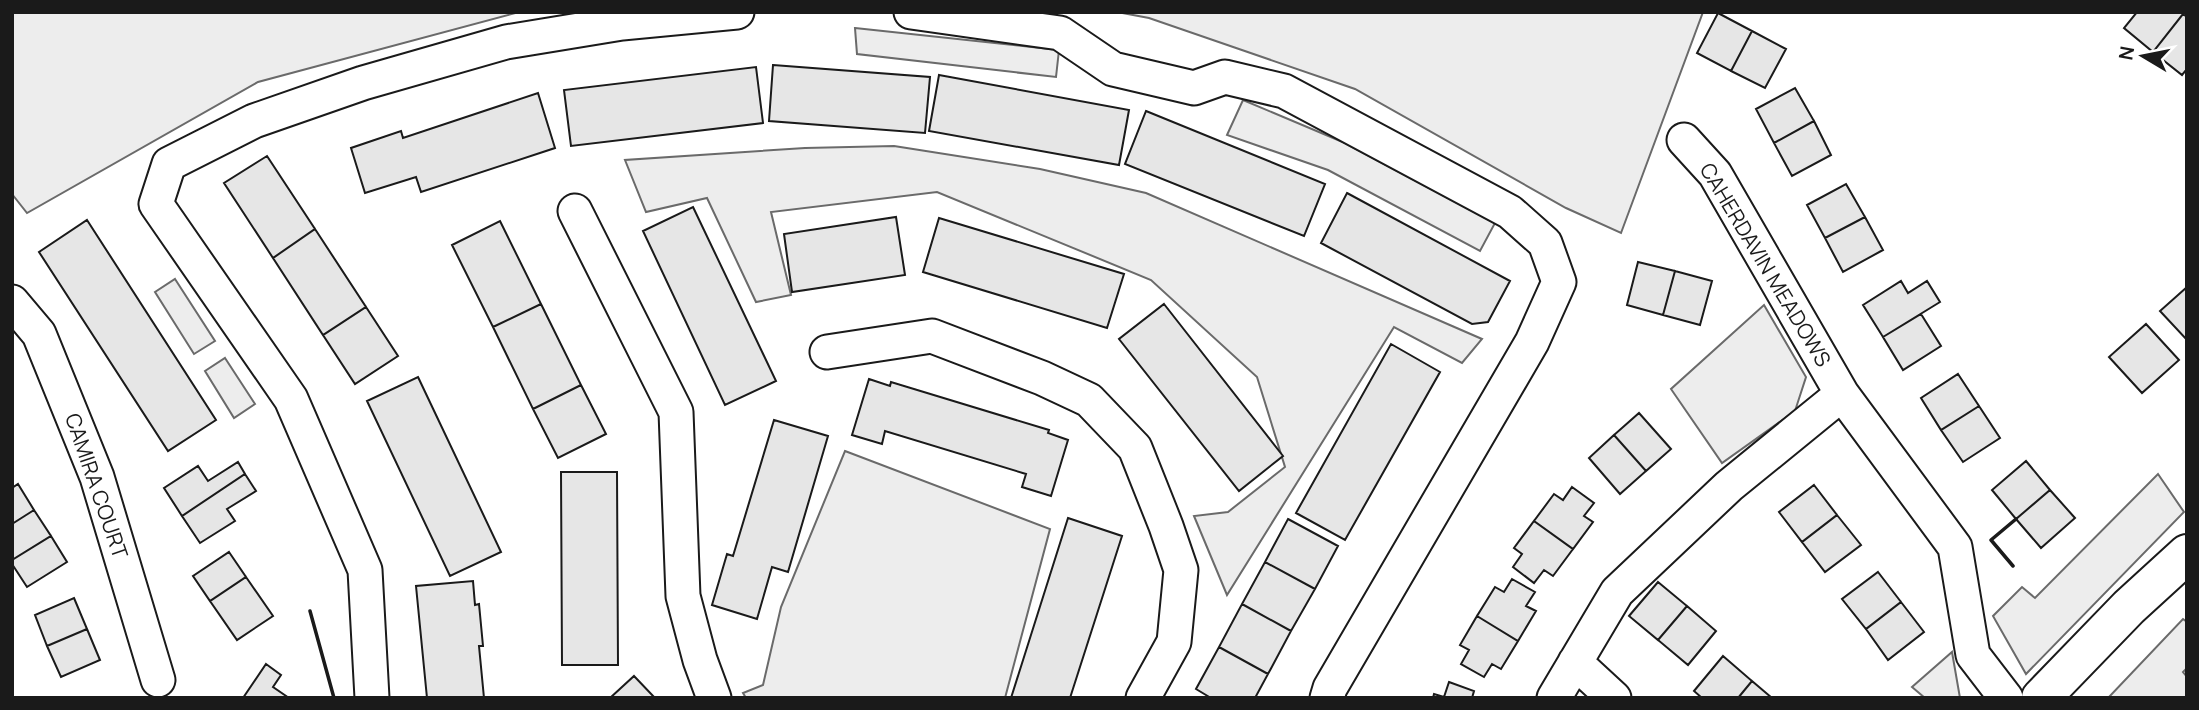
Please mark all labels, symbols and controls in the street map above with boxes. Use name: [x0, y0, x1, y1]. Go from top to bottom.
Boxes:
north arrow: [2108, 21, 2178, 91]
text: N: [2112, 44, 2140, 62]
street label: CAHERDAVIN MEADOWS: [1694, 157, 1838, 372]
street label: CAMIRA COURT: [59, 409, 135, 563]

